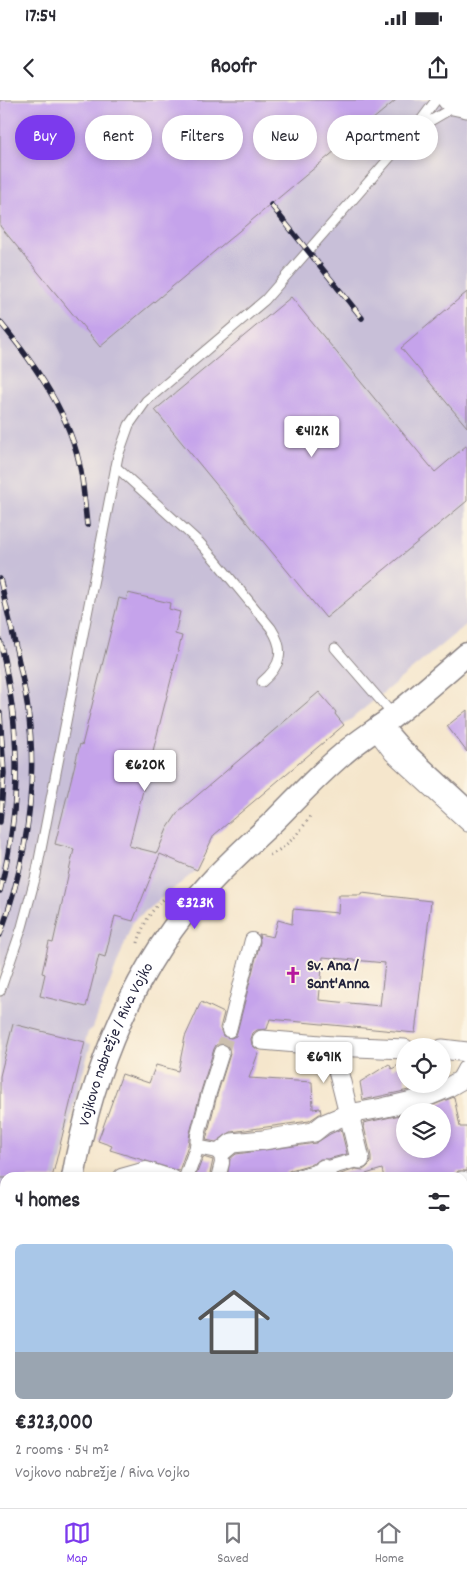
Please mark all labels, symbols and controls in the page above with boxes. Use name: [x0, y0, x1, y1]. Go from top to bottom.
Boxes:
text: 17:54: [25, 4, 56, 31]
text: Roofr: [210, 52, 257, 83]
icon: back: [15, 54, 43, 82]
icon: share: [424, 54, 452, 82]
chip: Buy: [15, 115, 75, 160]
chip: Rent: [85, 115, 152, 160]
chip: Filters: [162, 115, 243, 160]
chip: New: [253, 115, 317, 160]
chip: Apartment: [327, 115, 438, 160]
pin: €412K: [277, 416, 347, 458]
text: €412K: [295, 420, 329, 443]
pin: €620K: [110, 750, 180, 792]
text: €620K: [125, 754, 165, 777]
pin: €323K: [160, 888, 230, 930]
text: €323K: [176, 892, 214, 915]
place label: Sv. Ana / Sant'Anna: [307, 955, 371, 996]
street label: Vojkovo nabrežje / Riva Vojko: [73, 958, 160, 1129]
church icon: Sv. Ana / Sant'Anna: [283, 965, 303, 985]
map controls: [396, 1038, 451, 1158]
button: locate: [396, 1038, 451, 1093]
pin: €691K: [289, 1042, 359, 1084]
text: €691K: [307, 1046, 342, 1069]
button: layers: [396, 1103, 451, 1158]
text: 4 homes: [15, 1187, 80, 1217]
icon: filters: [425, 1188, 453, 1216]
icon: home: [189, 1277, 279, 1367]
text: €323,000: [15, 1409, 93, 1439]
text: 2 rooms · 54 m²: [15, 1439, 109, 1462]
text: Vojkovo nabrežje / Riva Vojko: [15, 1462, 190, 1485]
tab: Map: [63, 1519, 91, 1569]
tab: Saved: [217, 1519, 249, 1569]
tab: Home: [375, 1519, 404, 1569]

